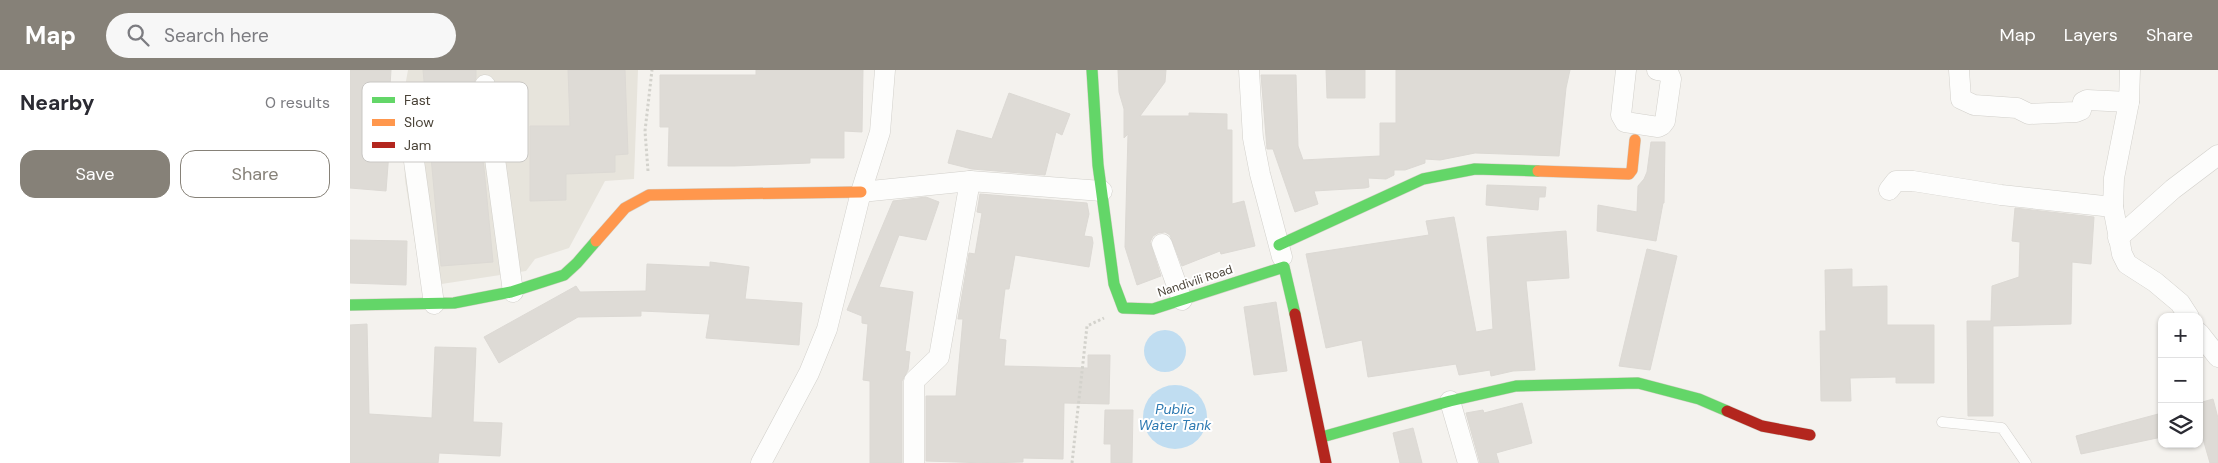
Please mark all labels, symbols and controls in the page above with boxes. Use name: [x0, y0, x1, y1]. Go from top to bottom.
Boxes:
search box: [106, 13, 456, 58]
text: Map: [25, 20, 76, 51]
icon: search: [124, 21, 152, 49]
text: Search here: [164, 23, 269, 48]
text: Map: [2000, 23, 2036, 47]
text: Layers: [2064, 23, 2118, 47]
text: Share: [2146, 23, 2193, 47]
legend: [362, 82, 528, 162]
text: Nearby: [20, 89, 94, 117]
text: Fast: [404, 91, 431, 109]
text: 0 results: [265, 92, 330, 113]
text: Slow: [404, 113, 434, 131]
text: Jam: [404, 136, 431, 154]
button: Save: [20, 150, 170, 198]
button: Share: [180, 150, 330, 198]
street label: Nandivili Road: [1155, 261, 1235, 301]
map controls: [2158, 313, 2203, 448]
button: +: [2158, 313, 2203, 358]
button: −: [2158, 358, 2203, 403]
water label: Public Water Tank: [1139, 400, 1212, 434]
button: layers: [2158, 403, 2203, 448]

